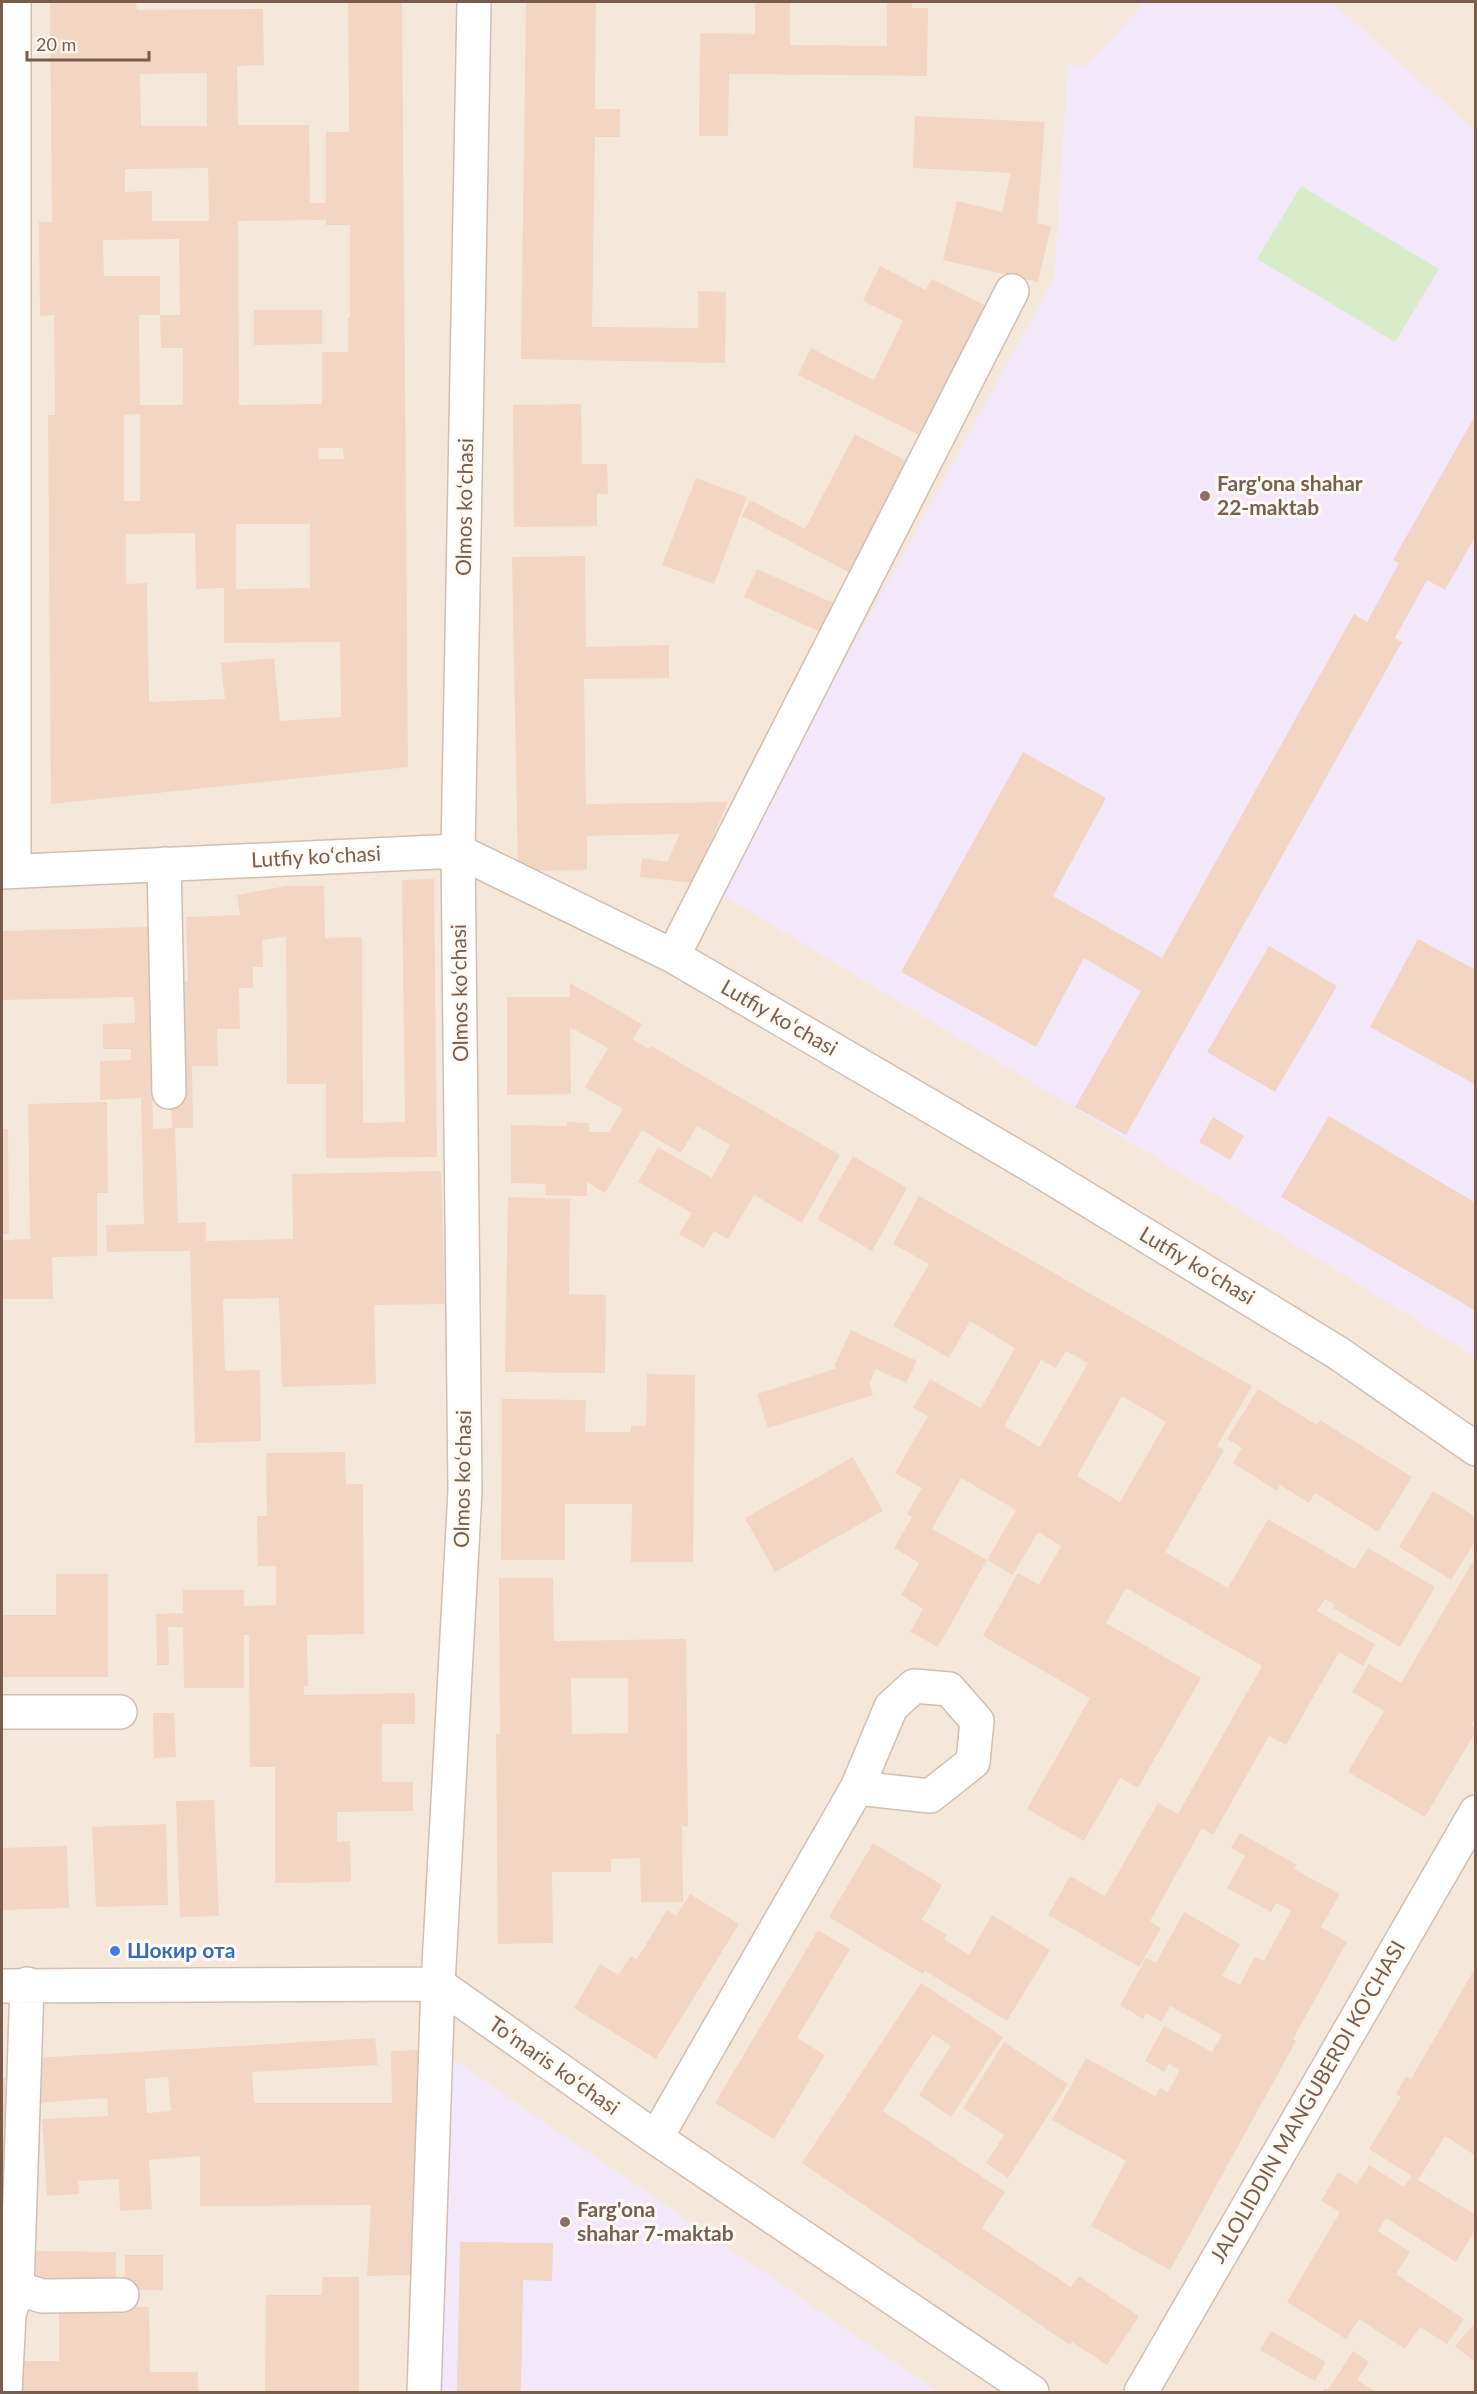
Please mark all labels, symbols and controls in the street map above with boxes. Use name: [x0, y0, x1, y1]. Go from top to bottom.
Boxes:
scale bar: [27, 24, 148, 62]
text: 20 m: [36, 33, 76, 55]
street label: Olmos koʻchasi: [450, 438, 477, 576]
place label: Farg'ona shahar 22-maktab: [1217, 470, 1363, 519]
marker: Farg'ona shahar 22-maktab: [1198, 489, 1212, 503]
street label: Lutfiy koʻchasi: [250, 840, 381, 871]
street label: Olmos koʻchasi: [445, 924, 472, 1062]
street label: Lutfiy koʻchasi: [717, 973, 842, 1060]
street label: Lutfiy koʻchasi: [1136, 1221, 1260, 1309]
street label: Olmos koʻchasi: [448, 1410, 475, 1548]
street label: JALOLIDDIN MANGUBERDI KO'CHASI: [1204, 1936, 1410, 2267]
place label: Шокир ота: [127, 1937, 235, 1962]
marker: Шокир ота: [108, 1944, 122, 1958]
street label: Toʻmaris koʻchasi: [485, 2010, 625, 2119]
place label: Farg'ona shahar 7-maktab: [577, 2196, 734, 2245]
marker: Farg'ona shahar 7-maktab: [558, 2215, 572, 2229]

